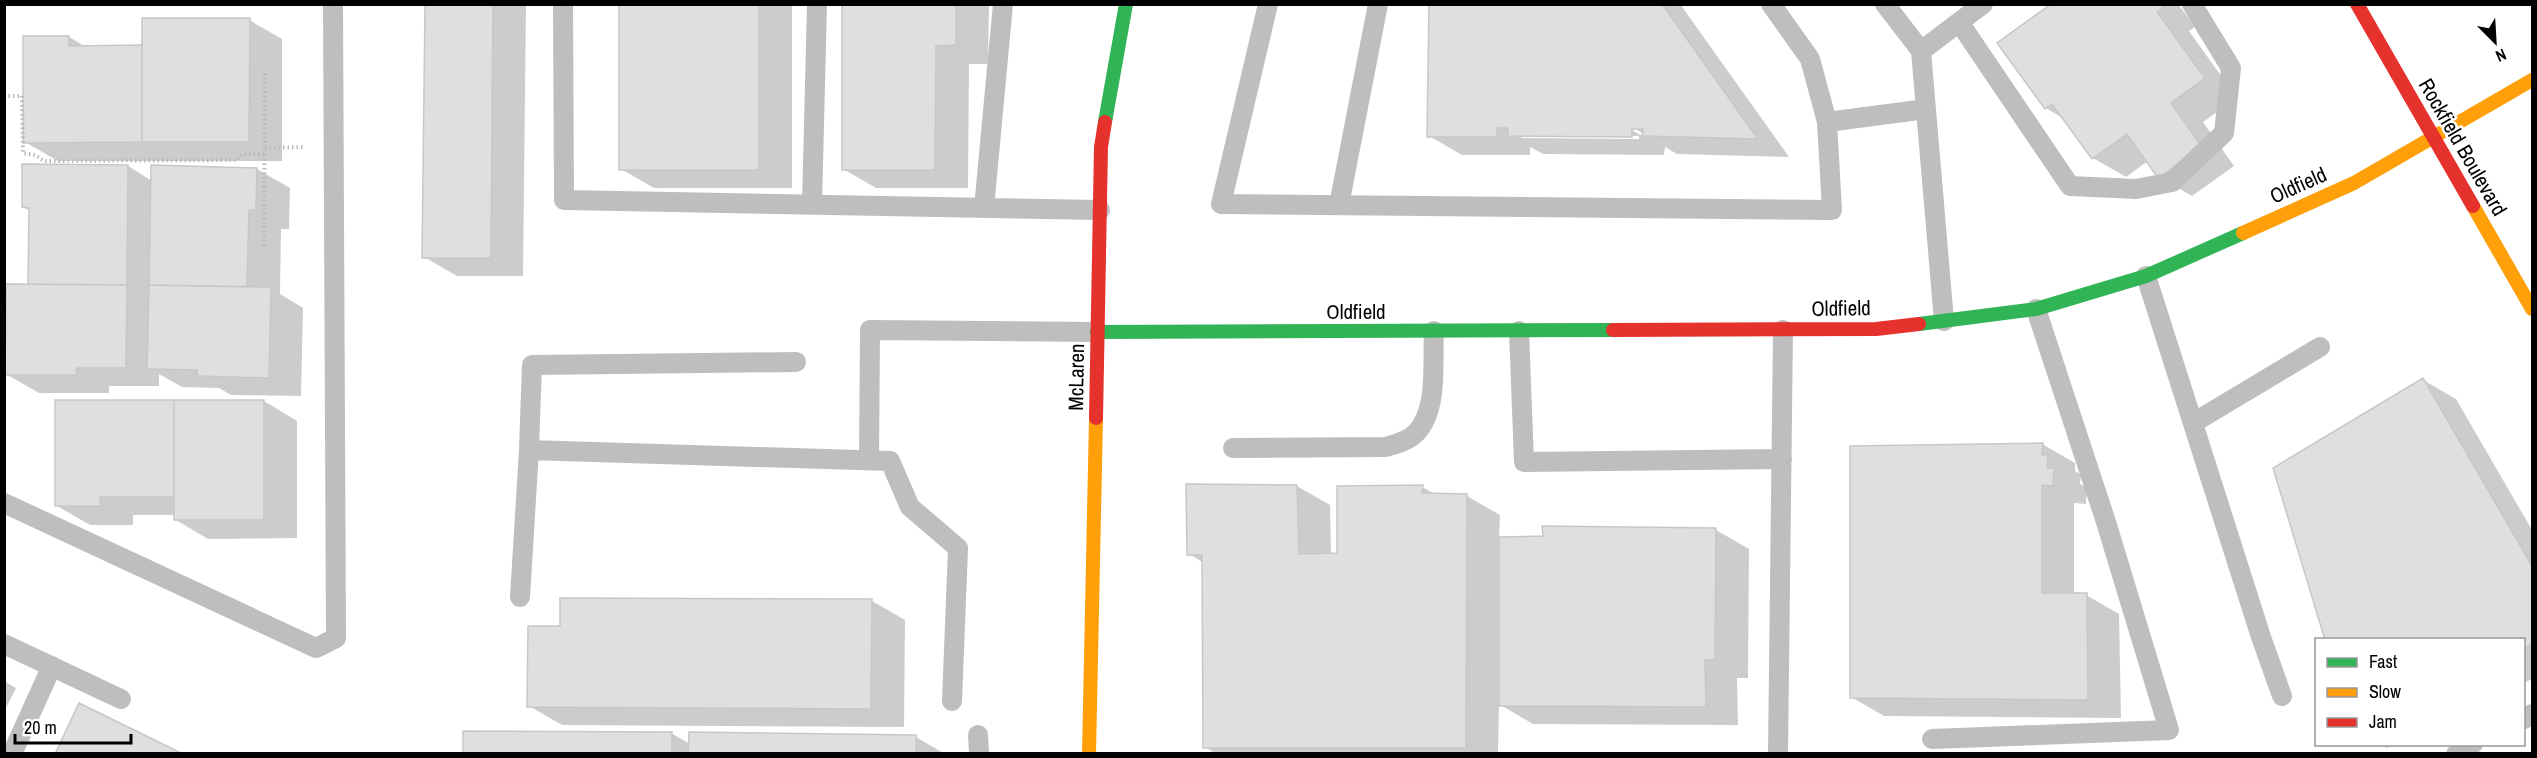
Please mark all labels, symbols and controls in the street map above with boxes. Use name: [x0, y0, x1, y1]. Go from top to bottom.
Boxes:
north arrow: [2465, 12, 2525, 72]
text: N: [2492, 44, 2510, 68]
street label: Rockfield Boulevard: [2412, 73, 2514, 221]
street label: Oldfield: [2265, 160, 2331, 210]
street label: Oldfield: [1811, 293, 1871, 323]
street label: Oldfield: [1326, 297, 1386, 326]
street label: McLaren: [1061, 343, 1091, 411]
legend: [2315, 638, 2525, 746]
text: Fast: [2369, 649, 2397, 674]
text: Slow: [2369, 679, 2401, 704]
scale bar: [15, 707, 130, 745]
text: Jam: [2369, 709, 2397, 734]
text: 20 m: [24, 715, 57, 740]

